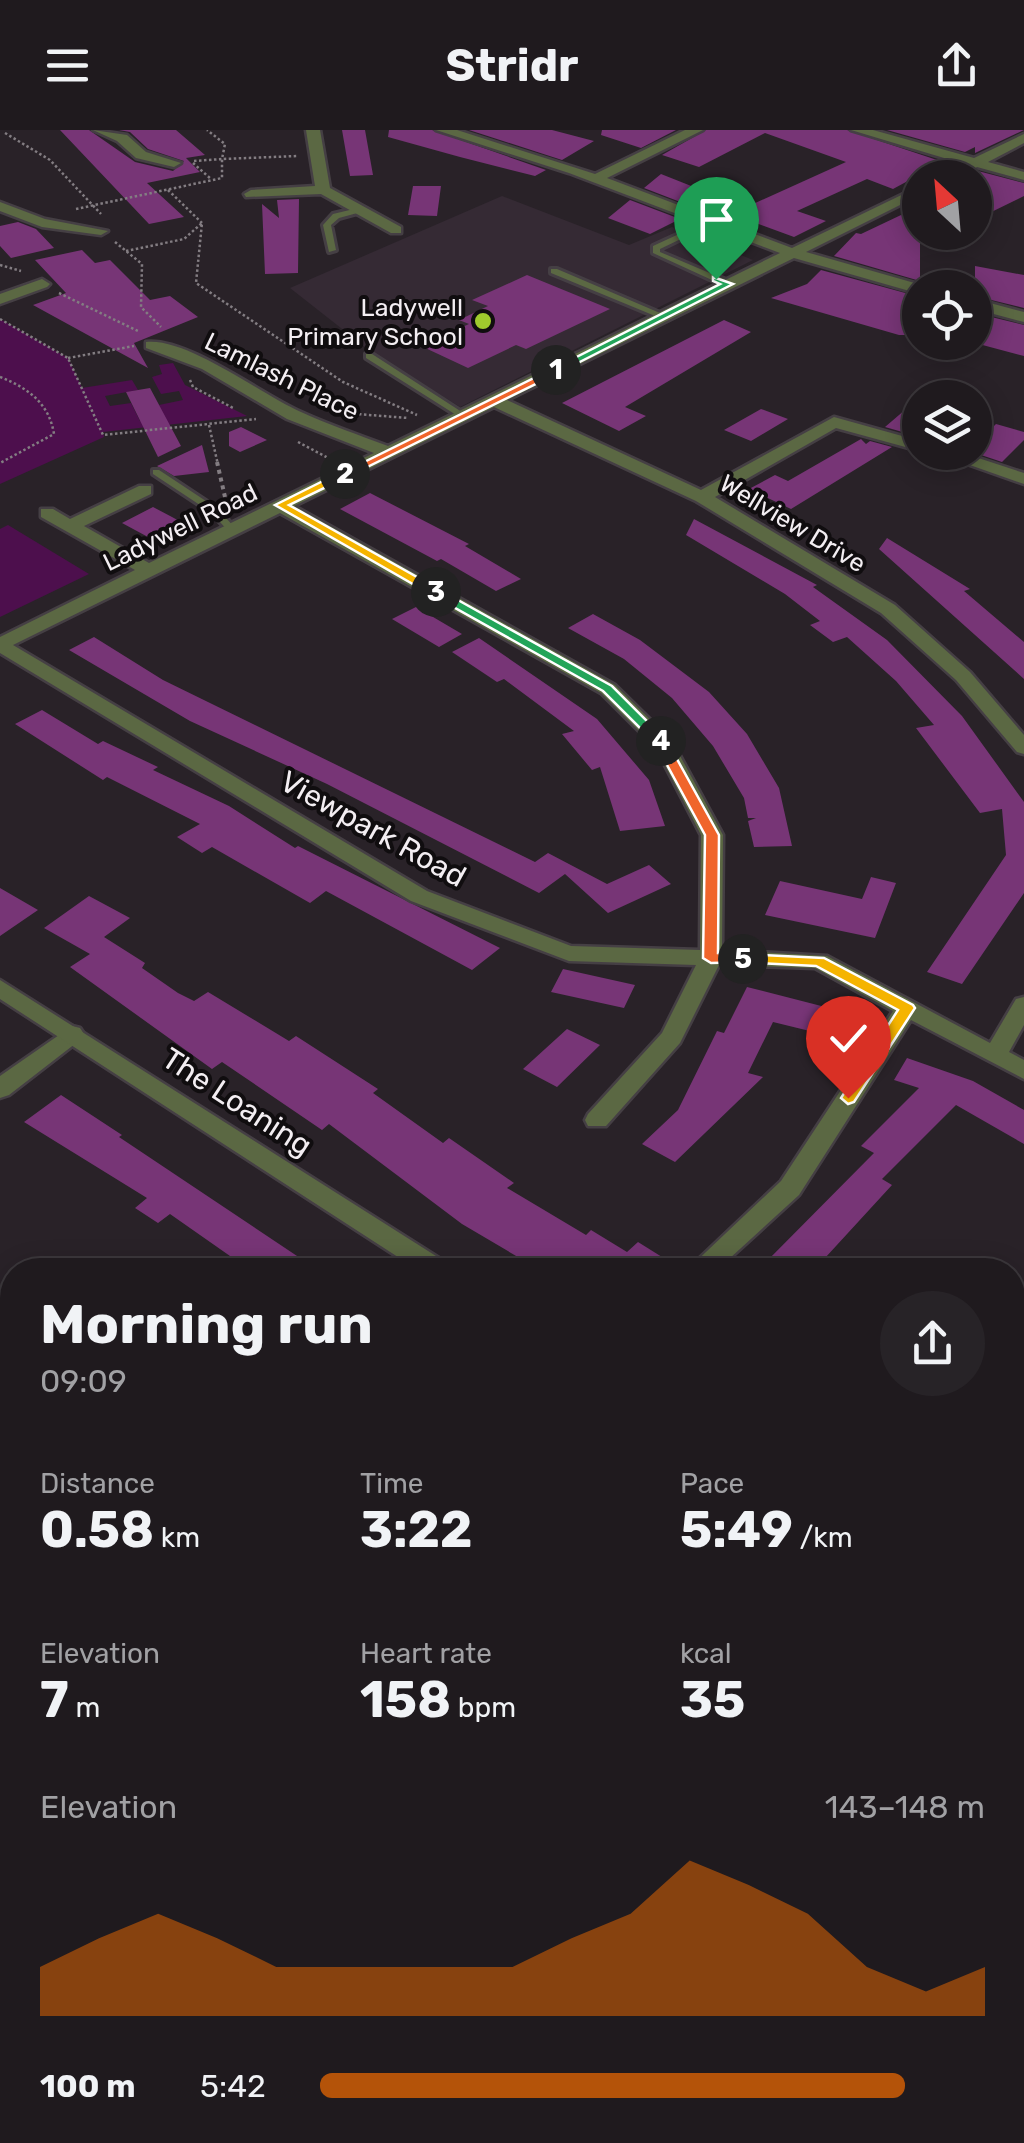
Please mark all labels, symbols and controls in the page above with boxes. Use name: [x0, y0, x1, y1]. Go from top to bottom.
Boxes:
icon: menu: [40, 38, 95, 93]
icon: share: [929, 38, 984, 93]
text: Stridr: [446, 39, 578, 92]
north arrow: [902, 160, 992, 250]
map controls: [902, 160, 992, 470]
pin: [674, 177, 759, 280]
icon: arrive: [689, 192, 744, 247]
button: locate: [902, 270, 992, 360]
place label: Ladywell Primary School: [287, 293, 463, 351]
marker: Ladywell Primary School: [472, 310, 494, 332]
street label: Lamlash Place: [200, 327, 364, 426]
pin: 1: [531, 345, 581, 395]
text: 1: [549, 353, 563, 386]
button: layers: [902, 380, 992, 470]
pin: 2: [320, 449, 370, 499]
text: 2: [336, 457, 354, 490]
street label: Wellview Drive: [715, 469, 871, 578]
street label: Ladywell Road: [98, 478, 262, 577]
pin: 3: [411, 567, 461, 617]
text: 3: [427, 575, 445, 608]
pin: 4: [636, 716, 686, 766]
text: 4: [651, 724, 671, 757]
street label: Viewpark Road: [274, 763, 472, 895]
pin: 5: [718, 934, 768, 984]
text: 5: [734, 942, 752, 975]
pin: [806, 996, 891, 1099]
icon: check: [821, 1011, 876, 1066]
street label: The Loaning: [155, 1040, 319, 1164]
button: share: [880, 1291, 985, 1396]
text: Morning run: [40, 1292, 373, 1357]
text: 09:09: [40, 1362, 127, 1400]
text: Distance: [40, 1467, 155, 1500]
text: Time: [360, 1467, 423, 1500]
text: Pace: [680, 1467, 744, 1500]
text: 0.58: [40, 1500, 154, 1560]
text: 3:22: [360, 1500, 473, 1560]
text: 5:49: [680, 1500, 793, 1560]
text: km: [154, 1521, 200, 1554]
text: /km: [793, 1521, 853, 1554]
text: Elevation: [40, 1637, 160, 1670]
text: Heart rate: [360, 1637, 492, 1670]
text: kcal: [680, 1637, 731, 1670]
text: 7: [40, 1670, 69, 1730]
text: 158: [360, 1670, 451, 1730]
text: 35: [680, 1670, 745, 1730]
text: m: [69, 1691, 100, 1724]
text: bpm: [451, 1691, 516, 1724]
text: Elevation: [40, 1788, 177, 1826]
text: 143–148 m: [825, 1788, 985, 1826]
text: 100 m: [40, 2067, 136, 2105]
text: 5:42: [200, 2067, 266, 2105]

